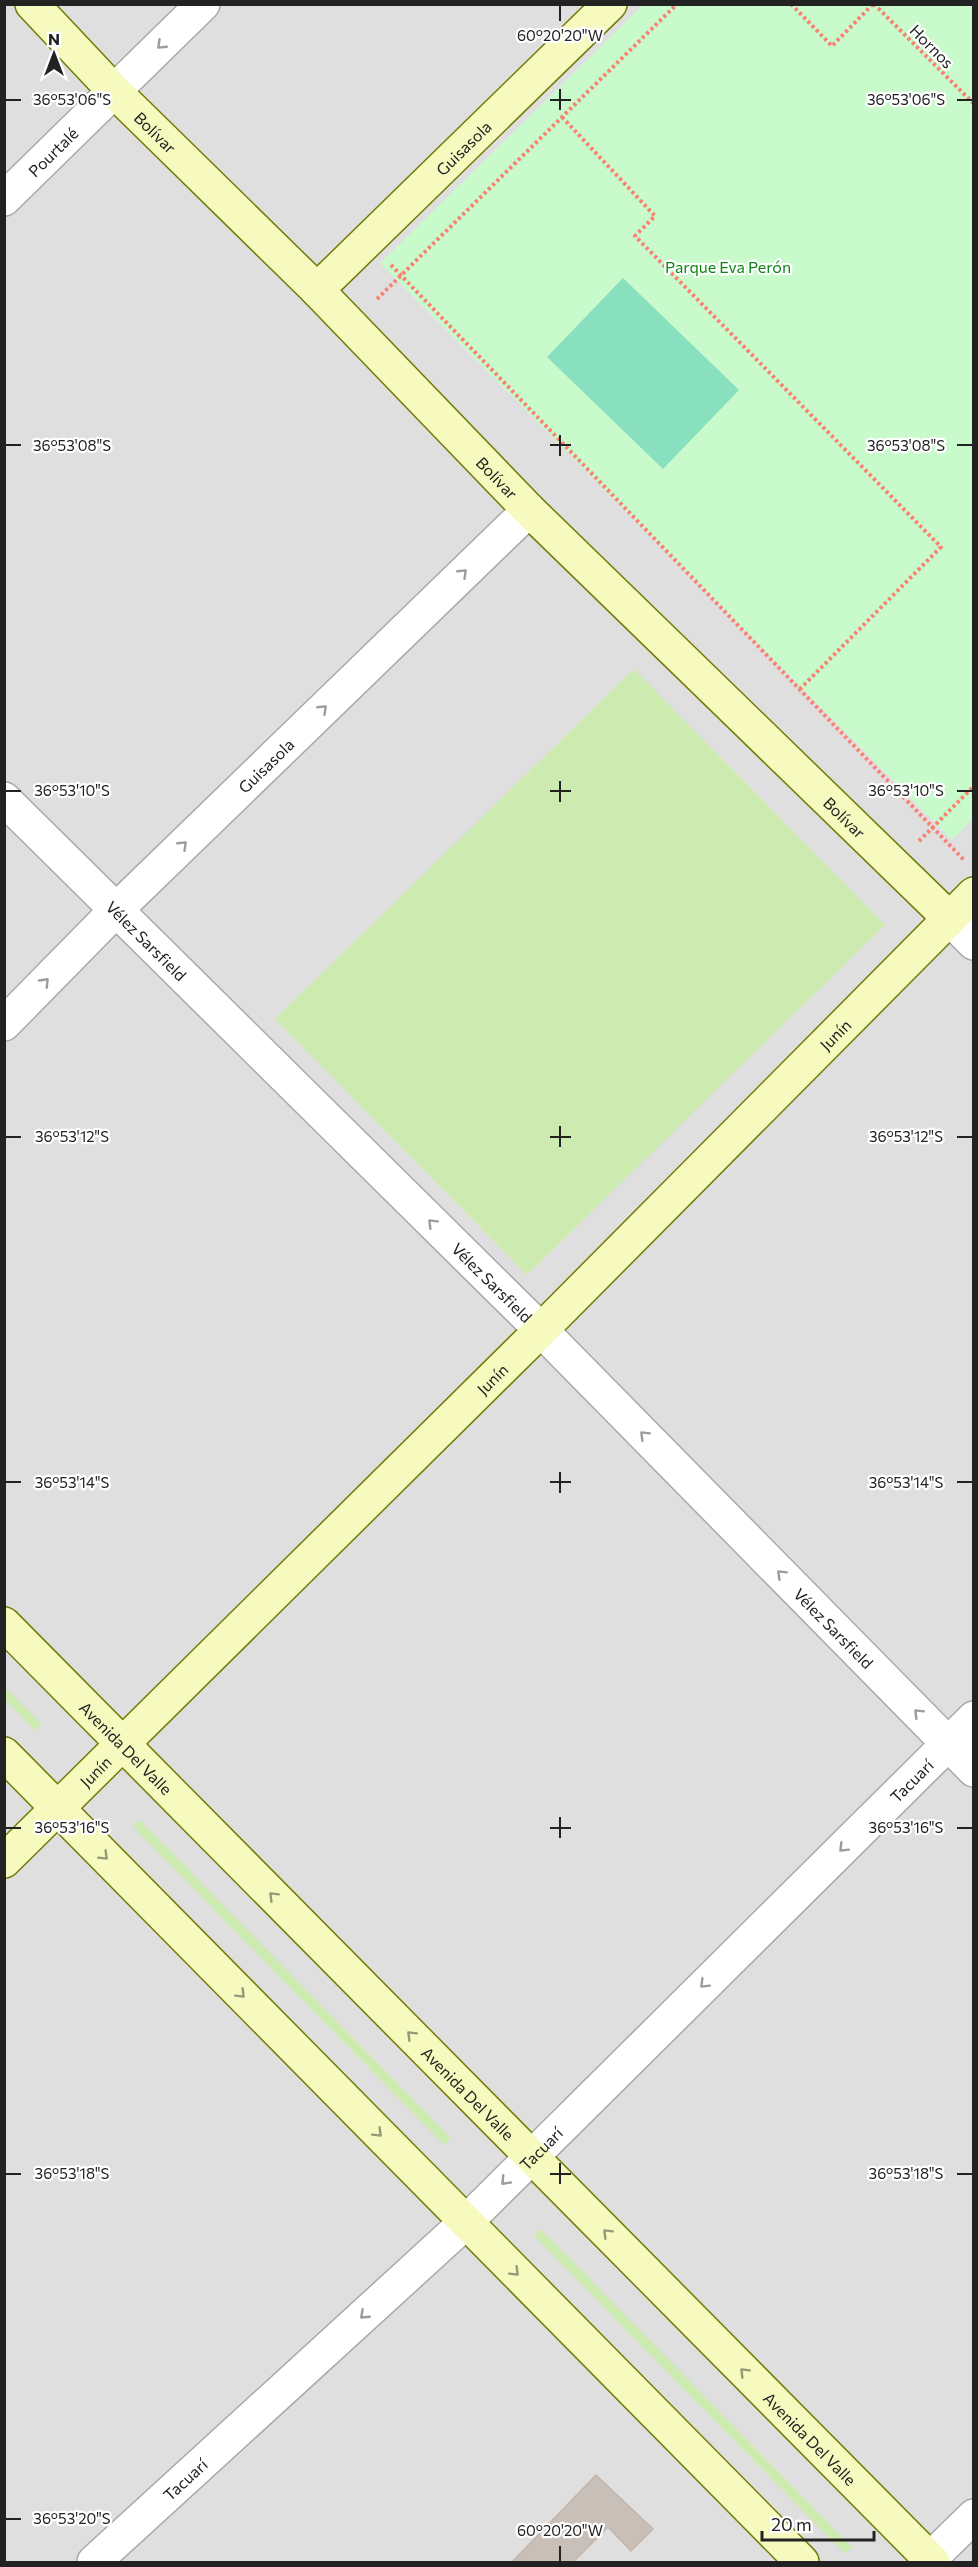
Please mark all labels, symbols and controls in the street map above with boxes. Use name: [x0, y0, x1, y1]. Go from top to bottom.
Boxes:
street label: Hornos: [906, 20, 958, 72]
north arrow: [24, 24, 84, 84]
text: 60°20'20"W: [517, 26, 603, 44]
text: N: [48, 29, 60, 48]
one-way arrow: [157, 38, 168, 49]
text: 36°53'06"S: [33, 90, 111, 108]
text: 36°53'06"S: [867, 90, 945, 108]
street label: Bolívar: [131, 107, 181, 157]
street label: Guisasola: [431, 116, 495, 179]
street label: Pourtalé: [24, 123, 81, 180]
park label: Parque Eva Perón: [665, 257, 791, 276]
text: 36°53'08"S: [33, 436, 111, 454]
text: 36°53'08"S: [867, 436, 945, 454]
street label: Bolívar: [473, 452, 522, 503]
one-way arrow: [457, 569, 467, 580]
one-way arrow: [317, 705, 327, 716]
street label: Guisasola: [234, 734, 297, 796]
text: 36°53'10"S: [34, 781, 110, 799]
text: 36°53'10"S: [868, 781, 944, 799]
street label: Bolívar: [820, 792, 870, 842]
one-way arrow: [176, 841, 187, 852]
street label: Vélez Sarsfield: [103, 897, 191, 984]
one-way arrow: [38, 979, 49, 990]
street label: Junín: [815, 1015, 854, 1054]
text: 36°53'12"S: [35, 1127, 109, 1145]
text: 36°53'12"S: [869, 1127, 943, 1145]
one-way arrow: [429, 1219, 440, 1230]
street label: Vélez Sarsfield: [448, 1238, 537, 1326]
street label: Junín: [472, 1359, 511, 1398]
one-way arrow: [641, 1432, 652, 1443]
text: 36°53'14"S: [35, 1473, 110, 1491]
text: 36°53'14"S: [869, 1473, 944, 1491]
one-way arrow: [778, 1570, 788, 1581]
street label: Vélez Sarsfield: [790, 1584, 878, 1672]
street label: Avenida Del Valle: [76, 1697, 177, 1798]
one-way arrow: [915, 1709, 926, 1720]
street label: Junín: [76, 1752, 115, 1790]
street label: Tacuarí: [886, 1754, 937, 1806]
text: 36°53'16"S: [35, 1818, 110, 1836]
text: 36°53'16"S: [869, 1818, 944, 1836]
one-way arrow: [839, 1840, 850, 1851]
one-way arrow: [97, 1848, 108, 1859]
one-way arrow: [270, 1892, 280, 1903]
one-way arrow: [700, 1977, 711, 1988]
one-way arrow: [234, 1987, 245, 1998]
one-way arrow: [407, 2031, 418, 2042]
street label: Avenida Del Valle: [418, 2042, 519, 2143]
street label: Tacuarí: [515, 2122, 567, 2173]
one-way arrow: [371, 2126, 382, 2137]
text: 36°53'18"S: [35, 2164, 110, 2182]
text: 36°53'18"S: [869, 2164, 944, 2182]
one-way arrow: [502, 2173, 513, 2184]
one-way arrow: [603, 2229, 614, 2240]
one-way arrow: [508, 2265, 519, 2276]
one-way arrow: [360, 2308, 371, 2319]
one-way arrow: [740, 2368, 751, 2379]
street label: Avenida Del Valle: [760, 2388, 861, 2489]
street label: Tacuarí: [159, 2454, 211, 2504]
scale bar: [762, 2504, 874, 2542]
text: 36°53'20"S: [33, 2509, 111, 2527]
text: 20 m: [771, 2513, 812, 2535]
text: 60°20'20"W: [517, 2521, 603, 2539]

